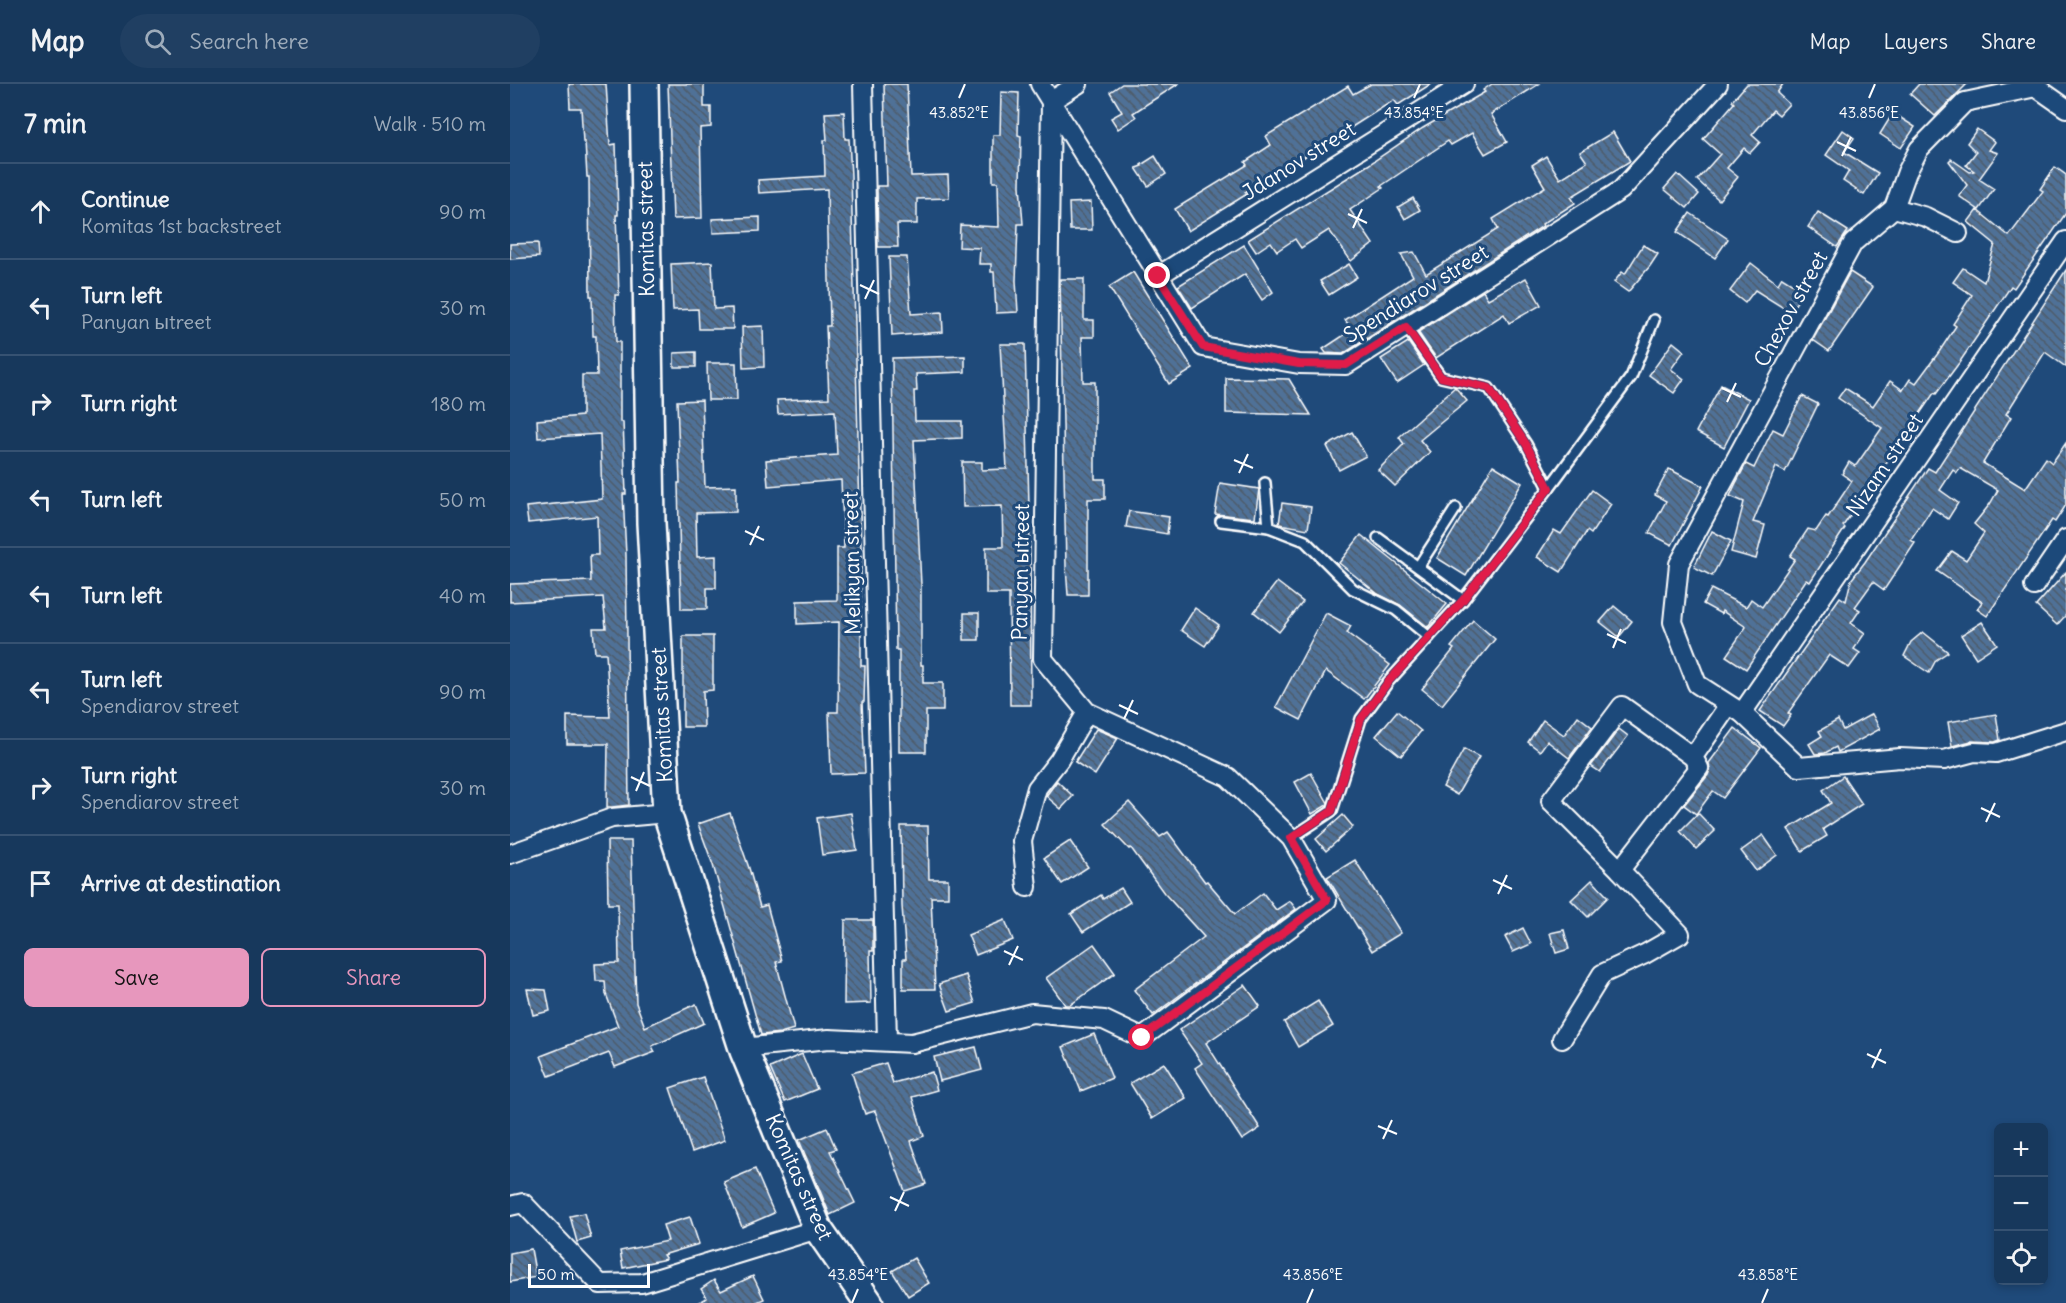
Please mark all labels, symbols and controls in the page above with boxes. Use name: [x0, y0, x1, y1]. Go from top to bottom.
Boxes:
search box: [120, 14, 540, 68]
text: Map: [30, 23, 84, 59]
icon: search: [141, 25, 174, 58]
text: Search here: [189, 27, 309, 55]
text: Map: [1810, 28, 1850, 55]
text: Layers: [1883, 28, 1948, 55]
text: Share: [1981, 28, 2036, 55]
text: 43.852°E: [929, 103, 989, 122]
text: 43.854°E: [1384, 103, 1444, 122]
text: 43.856°E: [1839, 103, 1899, 122]
text: 7 min: [24, 107, 87, 140]
text: Walk · 510 m: [374, 111, 486, 136]
street label: Jdanov street: [1237, 115, 1360, 206]
street label: Komitas street: [631, 161, 660, 297]
text: Continue: [81, 185, 170, 213]
icon: ahead: [24, 195, 57, 228]
text: 90 m: [439, 199, 486, 224]
text: Komitas 1st backstreet: [81, 213, 281, 238]
street label: Spendiarov street: [1338, 238, 1493, 349]
street label: Chexov street: [1748, 246, 1834, 371]
route end: [1144, 262, 1170, 288]
text: Turn left: [81, 281, 162, 309]
icon: left: [24, 291, 57, 324]
text: 30 m: [439, 295, 486, 320]
text: Panyan ыtreet: [81, 309, 212, 334]
icon: right: [24, 387, 57, 420]
text: Turn right: [81, 389, 177, 417]
text: 180 m: [431, 391, 486, 416]
street label: Nizam street: [1840, 408, 1929, 521]
icon: left: [24, 483, 57, 516]
text: Turn left: [81, 485, 162, 513]
text: 50 m: [439, 487, 486, 512]
street label: Melikyan street: [837, 491, 866, 635]
street label: Panyan ыtreet: [1006, 503, 1035, 641]
icon: left: [24, 579, 57, 612]
text: Turn left: [81, 581, 162, 609]
text: 40 m: [439, 583, 486, 608]
street label: Komitas street: [644, 647, 679, 783]
text: Turn left: [81, 665, 162, 693]
icon: left: [24, 675, 57, 708]
text: 90 m: [439, 679, 486, 704]
text: Spendiarov street: [81, 693, 239, 718]
text: Turn right: [81, 761, 177, 789]
icon: right: [24, 771, 57, 804]
text: 30 m: [439, 775, 486, 800]
text: Spendiarov street: [81, 789, 239, 814]
icon: arrive: [24, 867, 57, 900]
text: Arrive at destination: [81, 869, 281, 897]
button: Save: [24, 948, 249, 1007]
button: Share: [261, 948, 486, 1007]
route start: [1128, 1024, 1154, 1050]
street label: Komitas street: [760, 1109, 839, 1244]
map controls: [1994, 1123, 2048, 1285]
button: +: [1994, 1123, 2048, 1177]
button: −: [1994, 1177, 2048, 1231]
button: locate: [1994, 1231, 2048, 1285]
scale bar: [528, 1261, 650, 1288]
text: 50 m: [537, 1264, 575, 1284]
text: 43.854°E: [828, 1265, 888, 1284]
text: 43.856°E: [1283, 1265, 1343, 1284]
text: 43.858°E: [1738, 1265, 1798, 1284]

